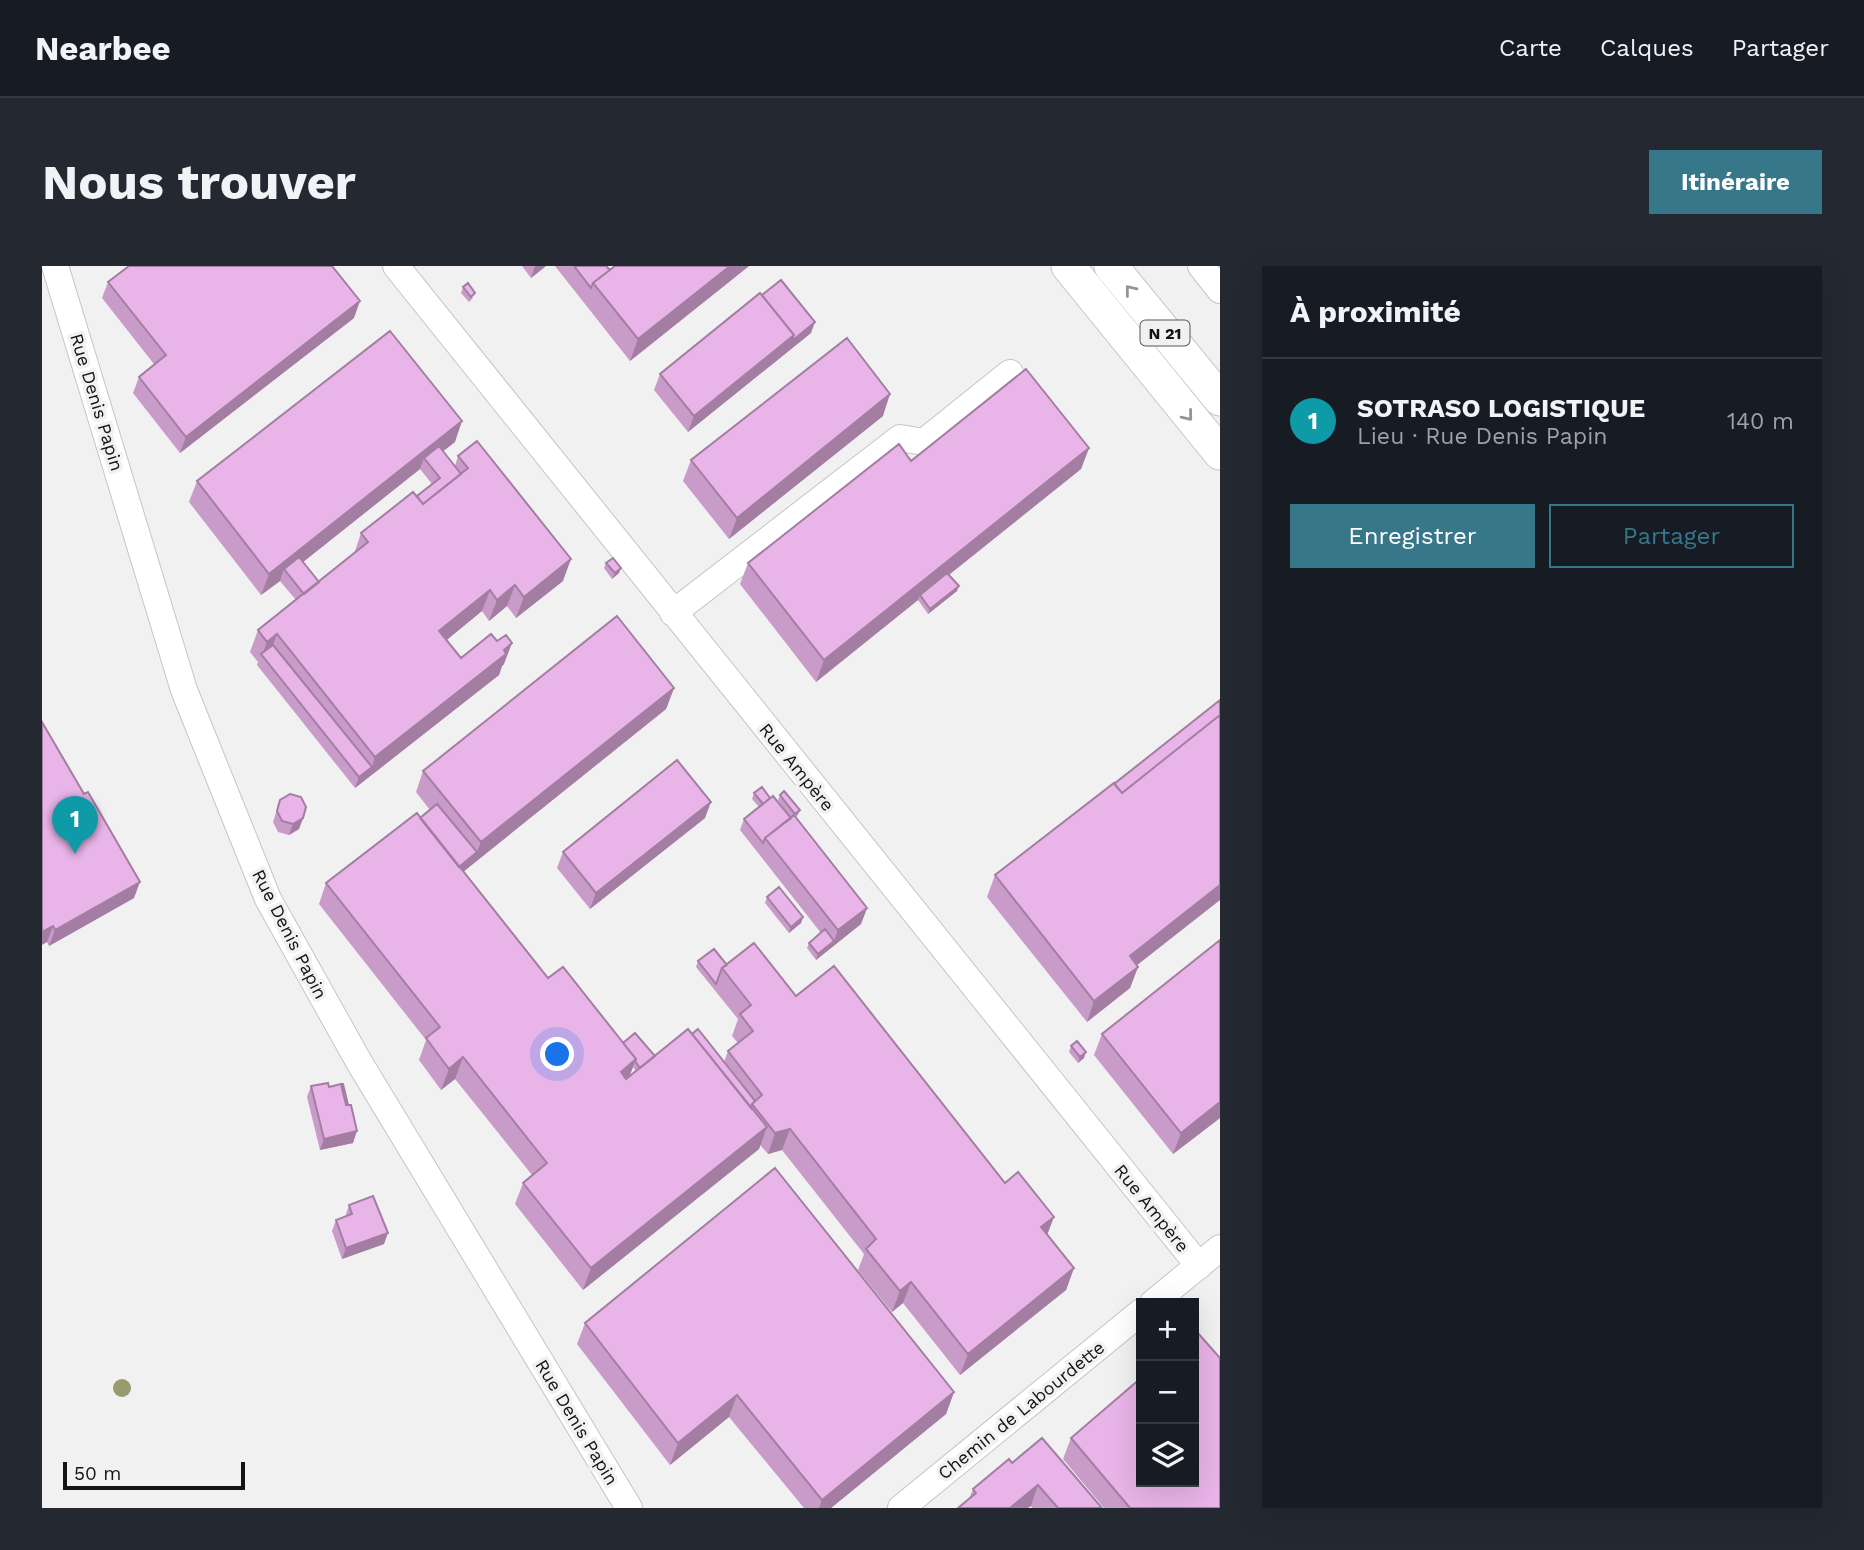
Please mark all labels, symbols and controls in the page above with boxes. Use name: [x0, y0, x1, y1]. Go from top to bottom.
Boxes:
text: Nearbee: [35, 29, 171, 68]
text: Carte: [1499, 34, 1562, 62]
text: Calques: [1600, 34, 1694, 62]
text: Partager: [1732, 34, 1829, 62]
button: Itinéraire: [1649, 150, 1822, 214]
text: Nous trouver: [42, 153, 356, 211]
one-way arrow: [1126, 285, 1138, 298]
text: À proximité: [1290, 294, 1461, 329]
road number: N 21: [1140, 320, 1190, 346]
street label: Rue Denis Papin: [66, 331, 128, 473]
text: SOTRASO LOGISTIQUE: [1357, 393, 1645, 423]
one-way arrow: [1180, 407, 1192, 420]
text: 1: [1308, 408, 1318, 435]
text: 140 m: [1727, 408, 1794, 435]
text: Lieu · Rue Denis Papin: [1357, 423, 1608, 450]
button: Enregistrer: [1290, 504, 1535, 568]
button: Partager: [1549, 504, 1794, 568]
street label: Rue Ampère: [755, 719, 839, 815]
pin: 1: [52, 796, 98, 854]
street label: Rue Denis Papin: [248, 866, 332, 1002]
your location: [540, 1037, 574, 1071]
street label: Rue Ampère: [1110, 1160, 1194, 1256]
map controls: [1136, 1298, 1199, 1487]
button: +: [1136, 1298, 1199, 1361]
street label: Chemin de Labourdette: [934, 1336, 1108, 1484]
street label: Rue Denis Papin: [531, 1355, 623, 1489]
button: −: [1136, 1361, 1199, 1424]
button: layers: [1136, 1424, 1199, 1487]
scale bar: [63, 1459, 245, 1491]
text: 50 m: [74, 1462, 121, 1485]

